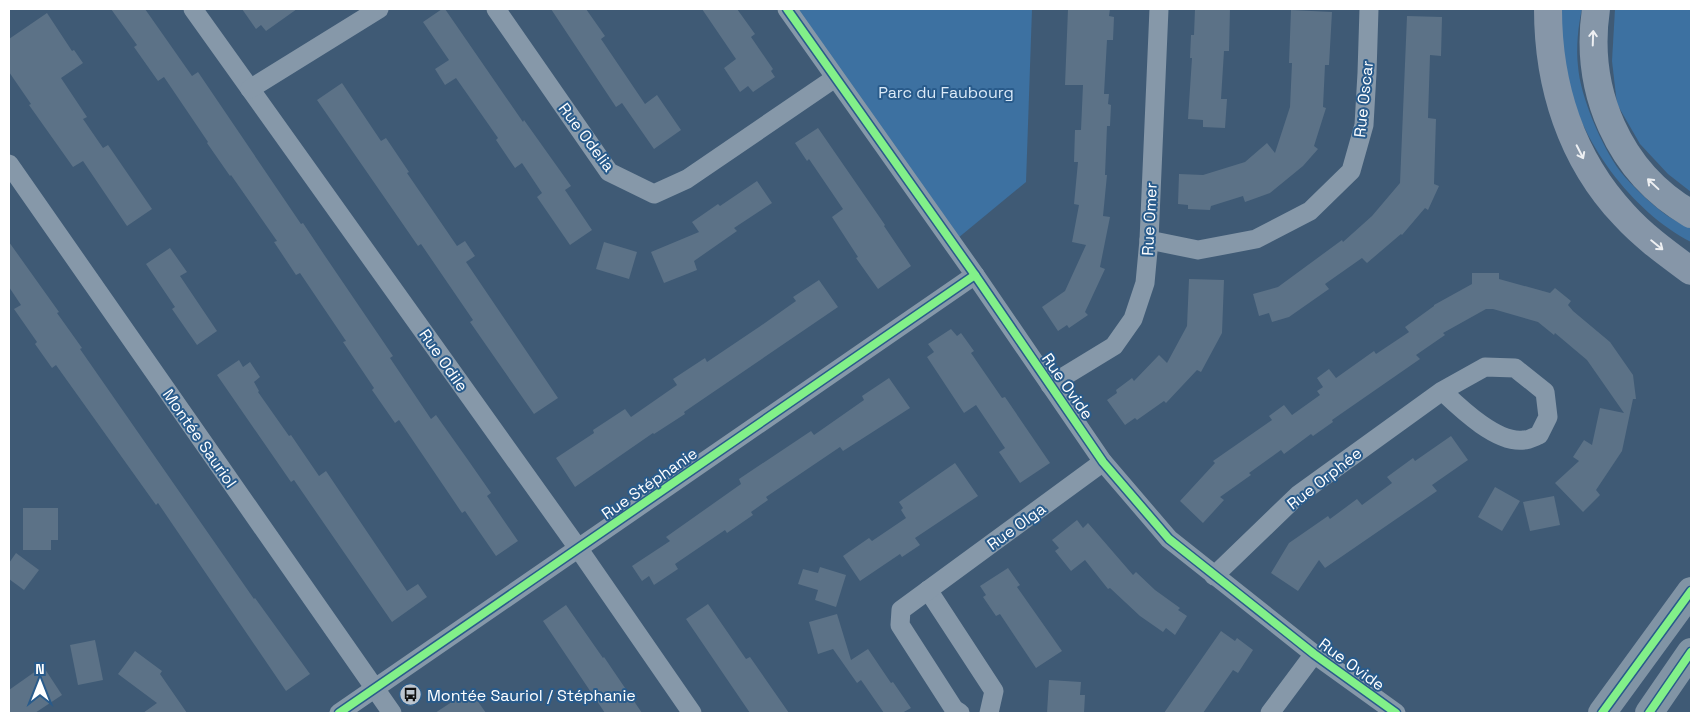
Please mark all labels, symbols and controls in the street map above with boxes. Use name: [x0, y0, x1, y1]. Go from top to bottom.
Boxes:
one-way arrow: [1588, 30, 1598, 46]
street label: Rue Oscar: [1349, 59, 1378, 139]
park label: Parc du Faubourg: [878, 82, 1014, 103]
street label: Rue Odelia: [554, 99, 619, 176]
one-way arrow: [1576, 144, 1585, 159]
one-way arrow: [1646, 178, 1659, 190]
street label: Rue Omer: [1137, 182, 1162, 256]
one-way arrow: [1650, 240, 1663, 251]
street label: Rue Odile: [414, 325, 473, 396]
street label: Rue Ovide: [1037, 349, 1098, 424]
street label: Montée Sauriol: [158, 385, 241, 492]
street label: Rue Stéphanie: [597, 443, 701, 524]
street label: Rue Orphée: [1283, 443, 1366, 514]
street label: Rue Olga: [983, 498, 1050, 555]
street label: Rue Ovide: [1315, 633, 1389, 695]
north arrow: [15, 657, 65, 707]
text: N: [35, 660, 45, 678]
bus stop icon: Montée Sauriol / Stéphanie: [399, 683, 423, 707]
place label: Montée Sauriol / Stéphanie: [427, 685, 636, 706]

